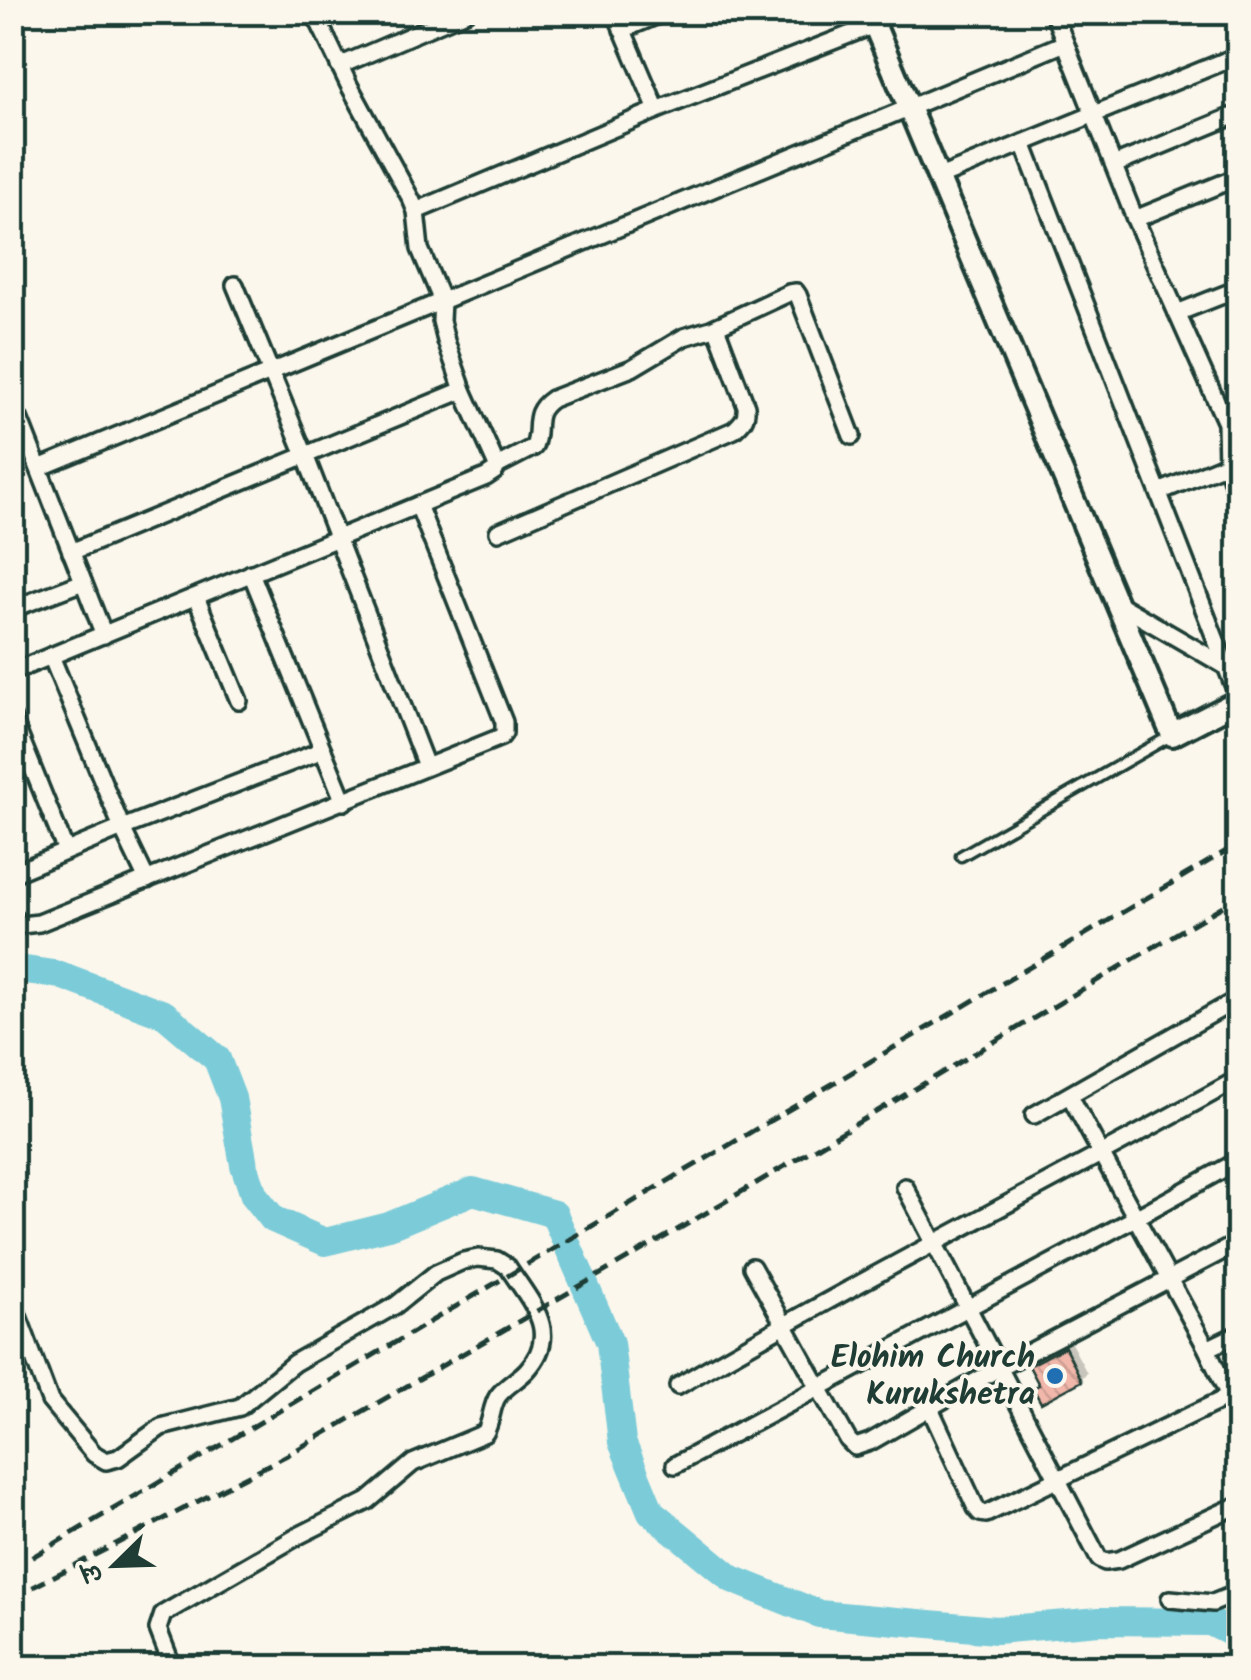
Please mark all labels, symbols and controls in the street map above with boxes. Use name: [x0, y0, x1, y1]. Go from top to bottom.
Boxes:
place label: Elohim Church Kurukshetra: [831, 1333, 1035, 1421]
marker: Elohim Church Kurukshetra: [1044, 1365, 1066, 1387]
north arrow: [65, 1515, 165, 1615]
text: उ: [68, 1552, 118, 1591]

